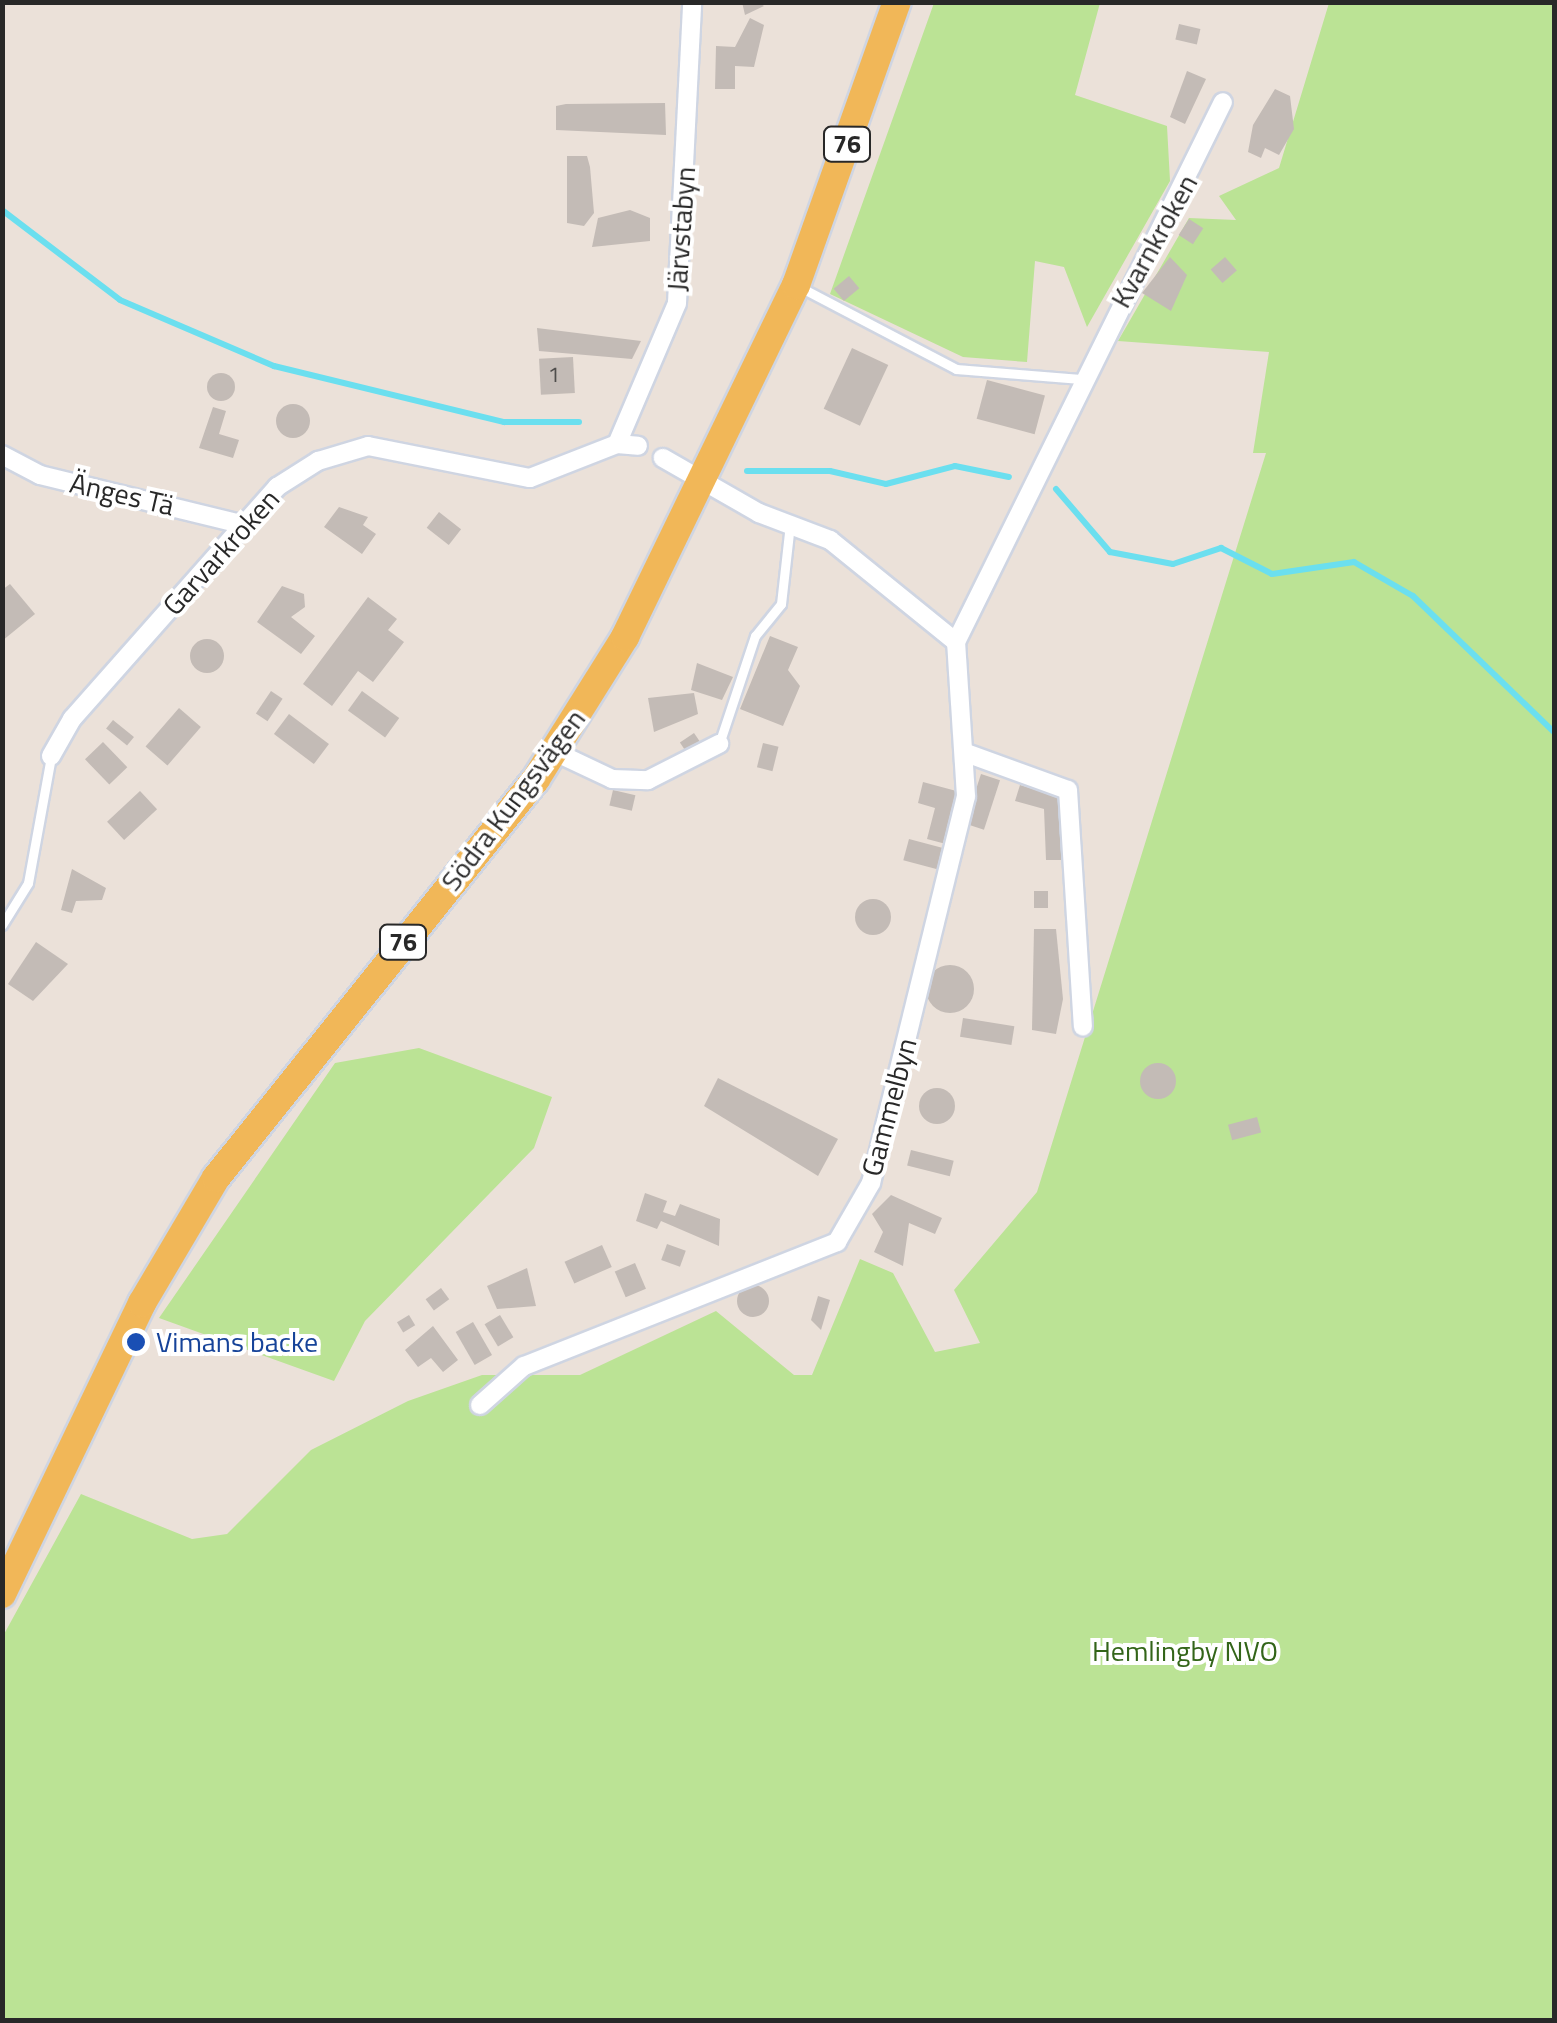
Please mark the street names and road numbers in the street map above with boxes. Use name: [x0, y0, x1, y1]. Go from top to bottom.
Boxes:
road number: 76: [822, 124, 872, 164]
street label: Järvstabyn: [660, 165, 702, 293]
street label: Kvarnkroken: [1104, 169, 1204, 313]
street label: Änges Tä: [67, 466, 177, 522]
street label: Garvarkroken: [156, 482, 286, 622]
street label: Södra Kungsvägen: [434, 703, 592, 897]
road number: 76: [378, 922, 428, 962]
street label: Gammelbyn: [854, 1034, 924, 1180]

